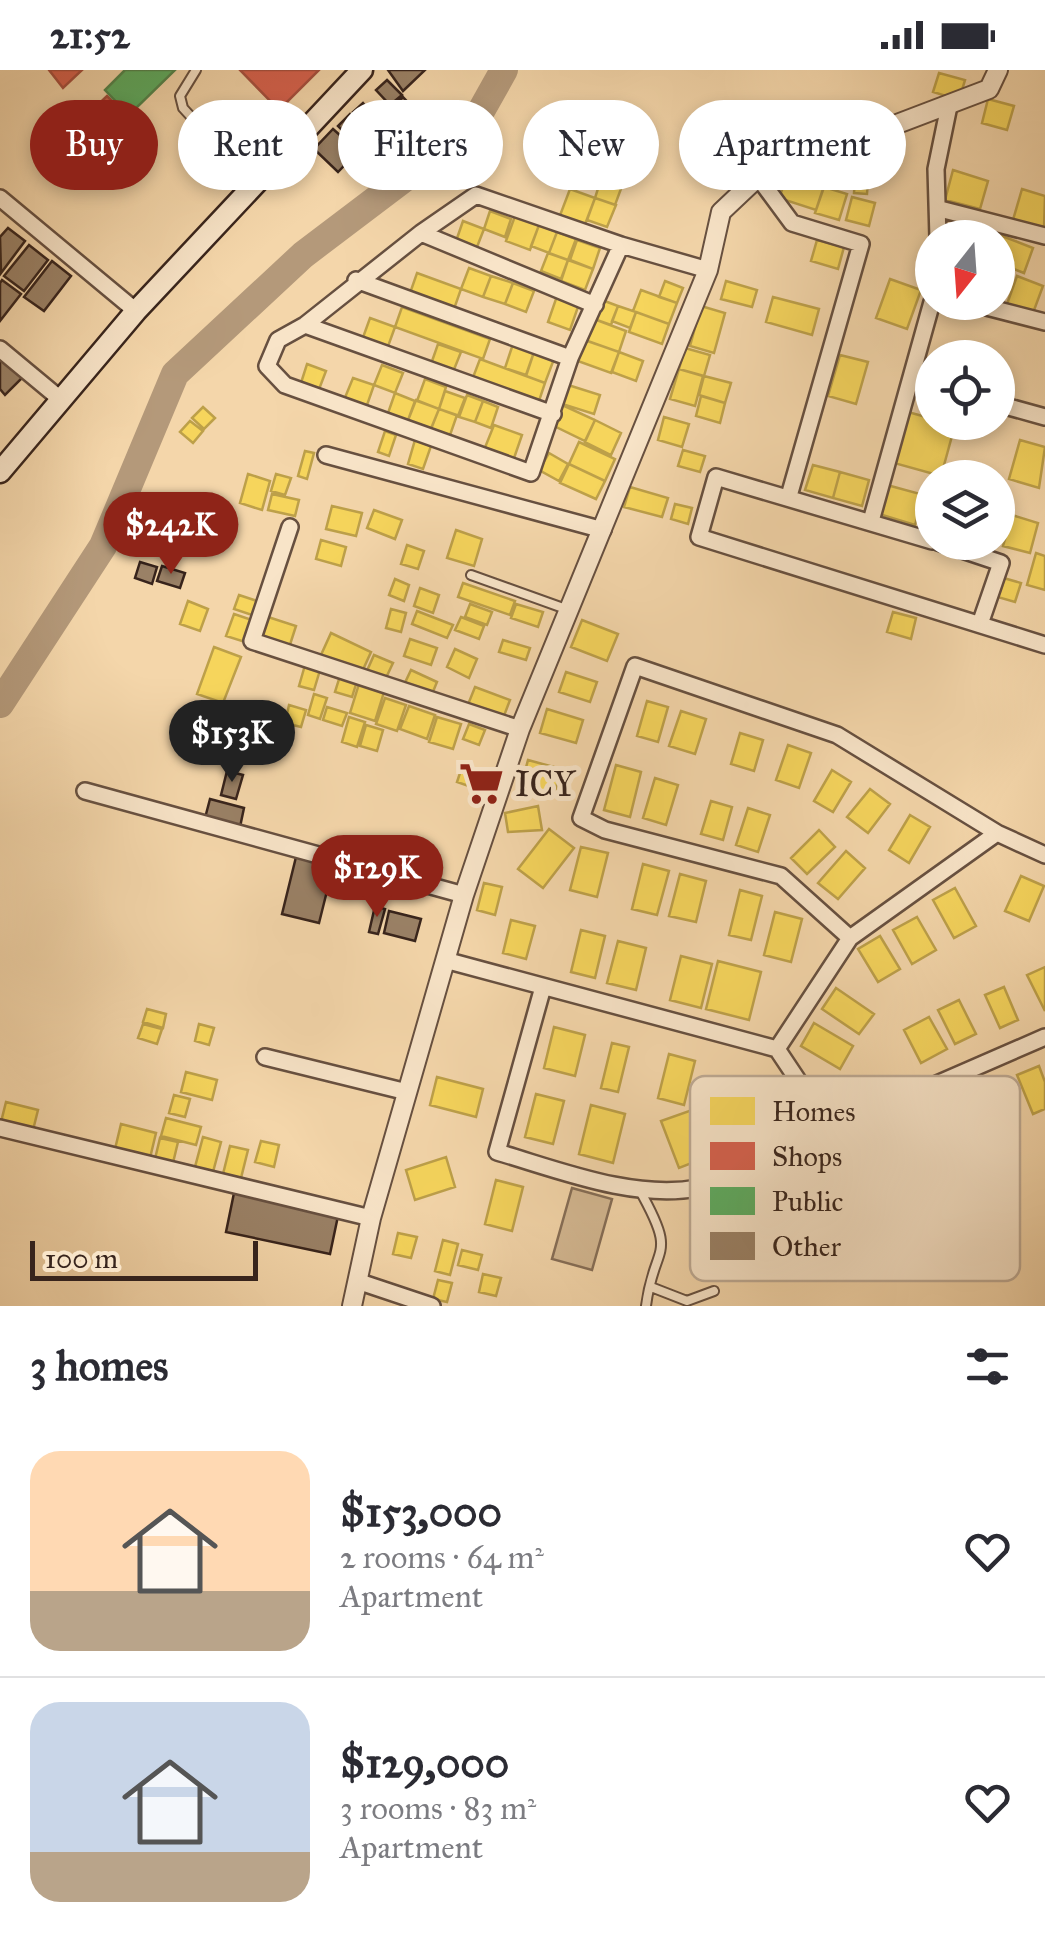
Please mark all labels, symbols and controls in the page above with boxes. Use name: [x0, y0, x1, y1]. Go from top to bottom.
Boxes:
text: 21:52: [50, 12, 130, 58]
chip: Buy: [30, 100, 158, 190]
chip: Rent: [178, 100, 318, 190]
chip: Filters: [338, 100, 503, 190]
chip: New: [523, 100, 659, 190]
chip: Apartment: [679, 100, 906, 190]
north arrow: [915, 220, 1015, 320]
map controls: [915, 220, 1015, 560]
button: locate: [915, 340, 1015, 440]
button: layers: [915, 460, 1015, 560]
pin: $242K: [101, 492, 241, 577]
text: $242K: [125, 505, 217, 544]
pin: $153K: [162, 700, 302, 785]
text: $153K: [191, 713, 273, 752]
supermarket icon: ICY: [458, 760, 506, 808]
place label: ICY: [515, 763, 576, 806]
pin: $129K: [307, 835, 447, 920]
text: $129K: [333, 848, 421, 887]
legend: [690, 1076, 1020, 1281]
text: Homes: [772, 1094, 855, 1129]
text: Shops: [772, 1139, 842, 1174]
text: Public: [772, 1184, 843, 1219]
text: Other: [772, 1229, 841, 1264]
scale bar: [30, 1236, 258, 1280]
text: 100 m: [45, 1241, 118, 1276]
icon: filters: [960, 1339, 1015, 1394]
text: 3 homes: [30, 1340, 168, 1392]
text: $153,000: [340, 1486, 502, 1538]
icon: home: [110, 1491, 230, 1611]
icon: heart: [960, 1524, 1015, 1579]
text: 2 rooms · 64 m²: [340, 1538, 544, 1577]
text: Apartment: [340, 1577, 483, 1616]
text: $129,000: [340, 1737, 509, 1789]
icon: home: [110, 1742, 230, 1862]
icon: heart: [960, 1775, 1015, 1830]
text: 3 rooms · 83 m²: [340, 1789, 536, 1828]
text: Apartment: [340, 1828, 483, 1867]

